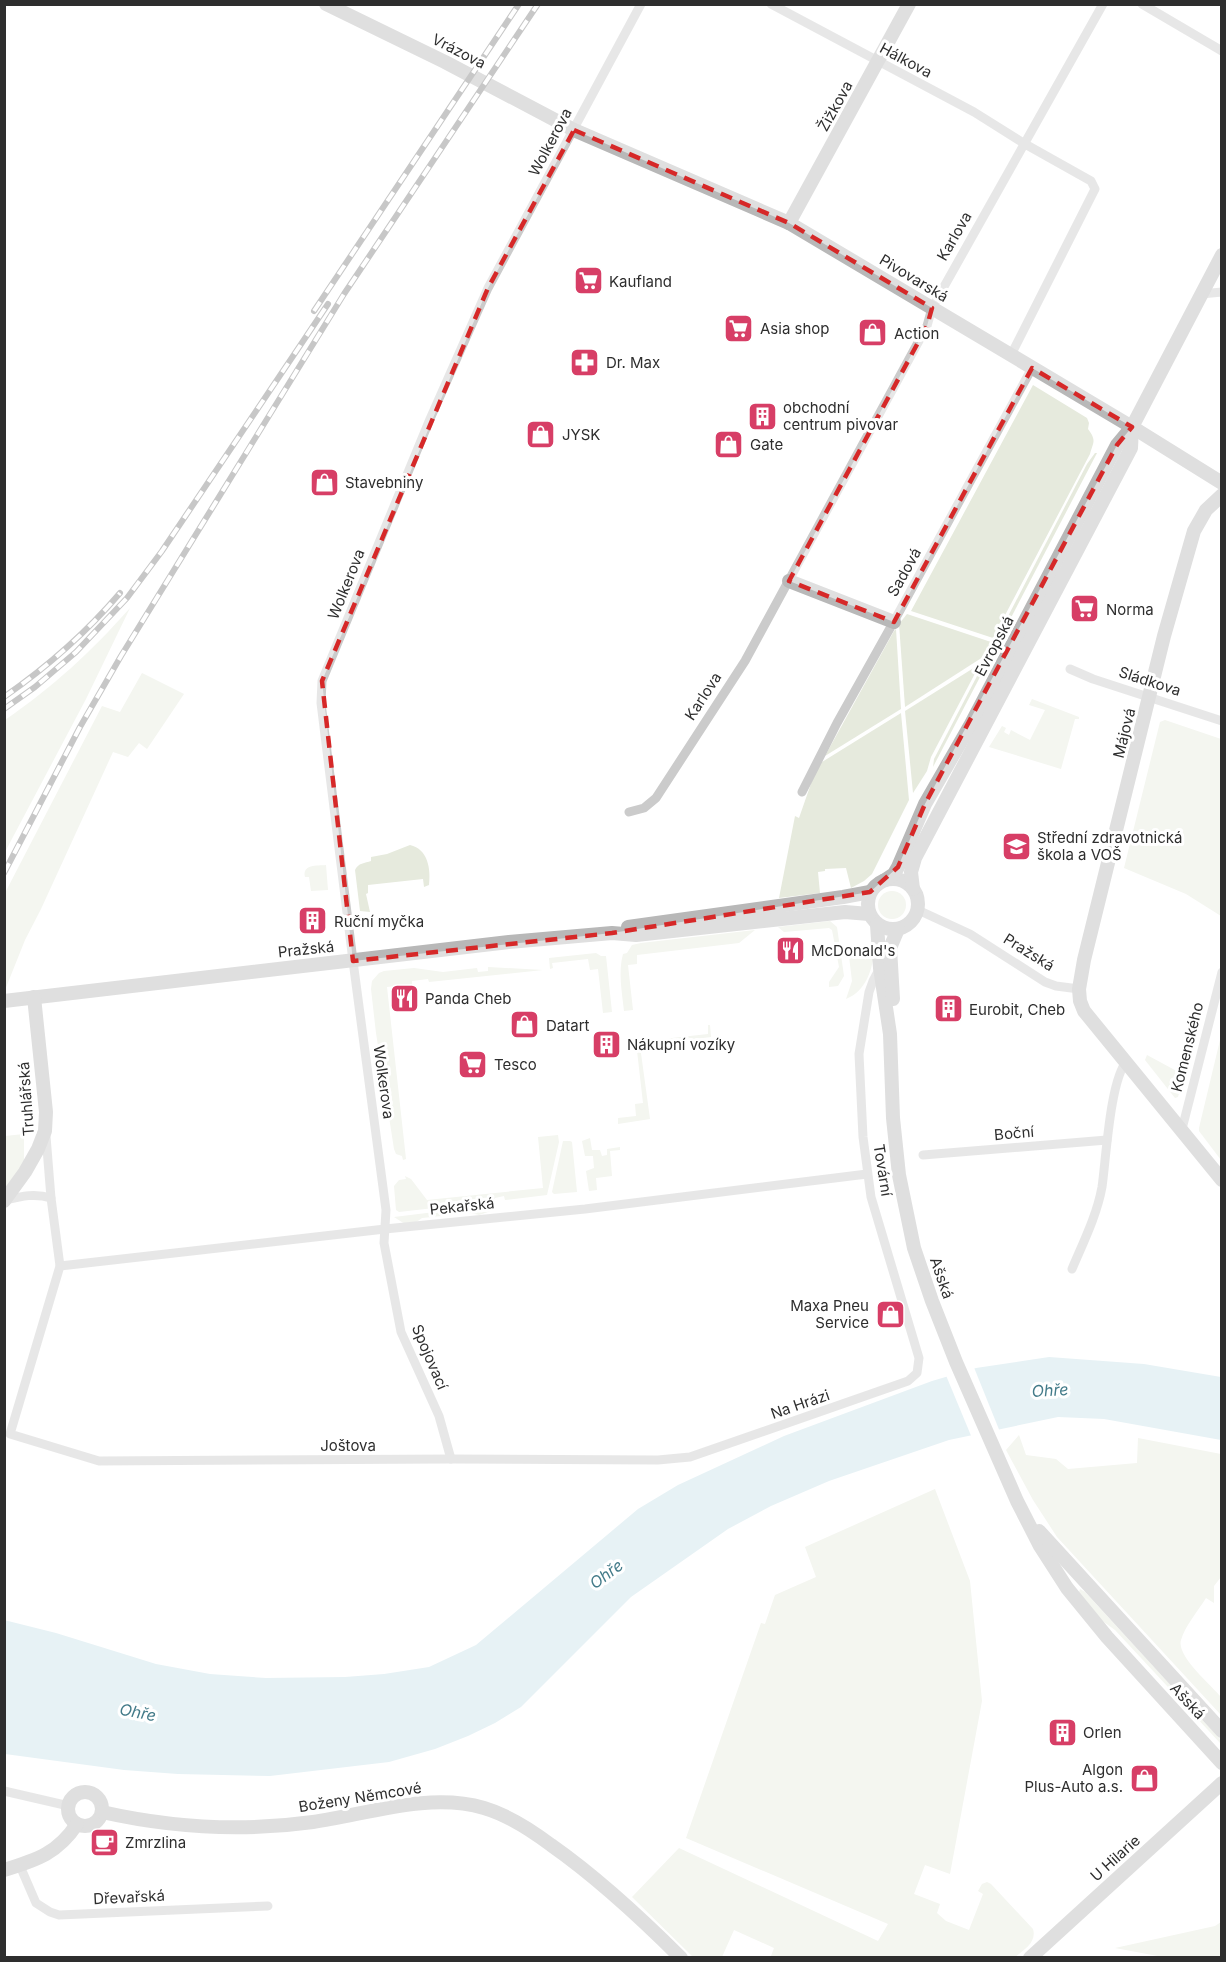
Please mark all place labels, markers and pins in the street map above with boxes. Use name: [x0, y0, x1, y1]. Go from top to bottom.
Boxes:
supermarket icon: Kaufland: [572, 265, 604, 297]
place label: Kaufland: [609, 272, 672, 291]
supermarket icon: Asia shop: [723, 312, 755, 344]
shop icon: Action: [857, 317, 889, 349]
place label: Asia shop: [760, 319, 830, 338]
place label: Action: [894, 324, 939, 343]
pharmacy icon: Dr. Max: [569, 346, 601, 378]
place label: Dr. Max: [606, 353, 660, 372]
place label: obchodní centrum pivovar: [783, 398, 898, 434]
building icon: obchodní centrum pivovar: [746, 400, 778, 432]
shop icon: JYSK: [525, 418, 557, 450]
place label: JYSK: [562, 425, 600, 444]
shop icon: Gate: [713, 428, 745, 460]
place label: Gate: [750, 435, 783, 454]
shop icon: Stavebniny: [308, 466, 340, 498]
place label: Stavebniny: [345, 473, 424, 492]
supermarket icon: Norma: [1069, 593, 1101, 625]
place label: Norma: [1106, 600, 1154, 619]
place label: Střední zdravotnická škola a VOŠ: [1037, 828, 1182, 864]
school or university icon: Střední zdravotnická škola a VOŠ: [1000, 830, 1032, 862]
building icon: Ruční myčka: [297, 905, 329, 937]
place label: Ruční myčka: [334, 912, 424, 931]
restaurant icon: McDonald's: [774, 934, 806, 966]
place label: McDonald's: [811, 941, 896, 960]
restaurant icon: Panda Cheb: [388, 982, 420, 1014]
place label: Panda Cheb: [425, 989, 511, 1008]
building icon: Eurobit, Cheb: [932, 993, 964, 1025]
place label: Eurobit, Cheb: [969, 1000, 1065, 1019]
shop icon: Datart: [509, 1009, 541, 1041]
place label: Datart: [546, 1016, 590, 1035]
building icon: Nákupní vozíky: [590, 1028, 622, 1060]
place label: Nákupní vozíky: [627, 1035, 736, 1054]
supermarket icon: Tesco: [457, 1048, 489, 1080]
place label: Tesco: [494, 1055, 537, 1074]
place label: Maxa Pneu Service: [790, 1296, 869, 1332]
shop icon: Maxa Pneu Service: [874, 1298, 906, 1330]
building icon: Orlen: [1046, 1716, 1078, 1748]
place label: Orlen: [1083, 1723, 1122, 1742]
place label: Algon Plus-Auto a.s.: [1024, 1760, 1123, 1796]
shop icon: Algon Plus-Auto a.s.: [1128, 1762, 1160, 1794]
cafe icon: Zmrzlina: [88, 1826, 120, 1858]
place label: Zmrzlina: [125, 1833, 186, 1852]

